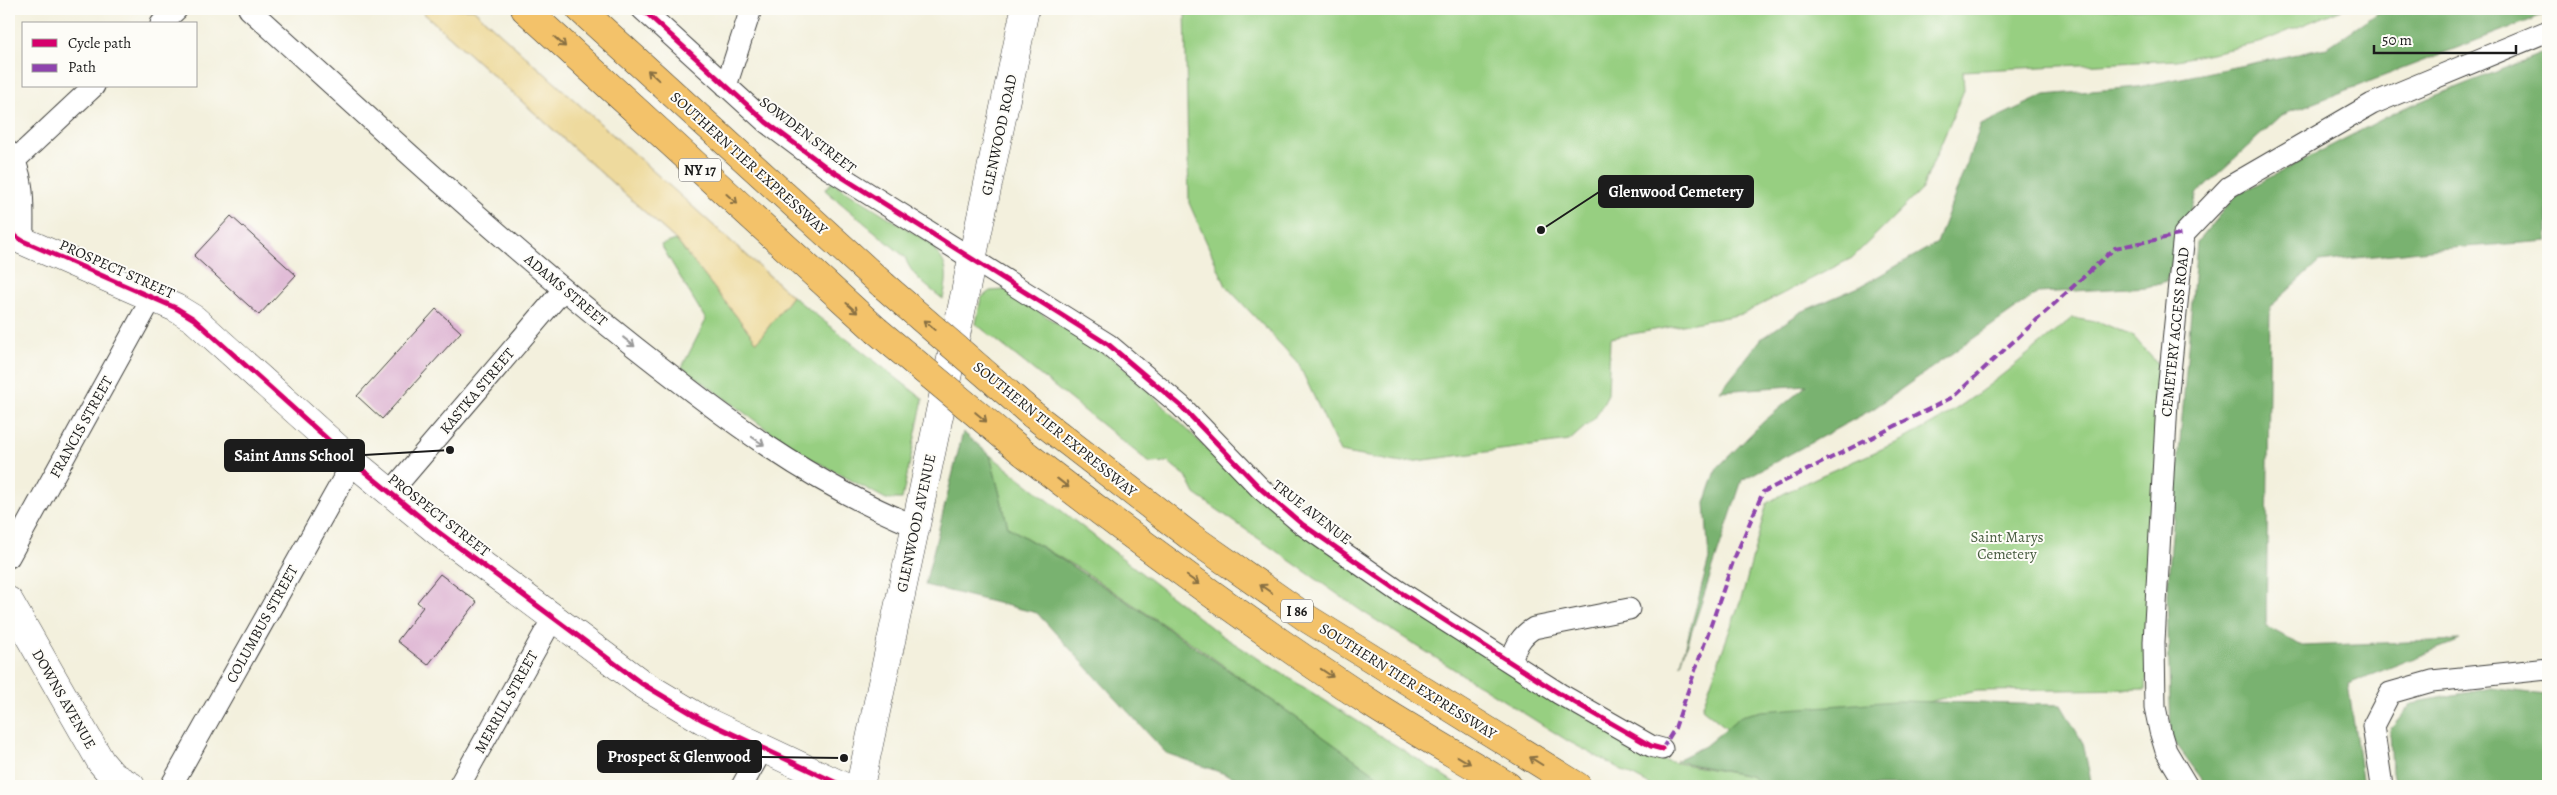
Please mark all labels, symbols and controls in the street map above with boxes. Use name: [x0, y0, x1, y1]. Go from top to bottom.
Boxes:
legend: [22, 22, 198, 88]
scale bar: [2374, 22, 2517, 54]
text: 50 m: [2382, 30, 2412, 50]
text: Cycle path: [68, 33, 131, 53]
one-way arrow: [554, 36, 567, 48]
text: Path: [68, 57, 96, 77]
one-way arrow: [646, 70, 659, 81]
street label: GLENWOOD ROAD: [976, 73, 1022, 197]
street label: SOUTHERN TIER EXPRESSWAY: [666, 87, 833, 240]
street label: SOWDEN STREET: [756, 92, 861, 178]
road number: NY 17: [679, 158, 721, 182]
callout: Glenwood Cemetery: [1599, 176, 1753, 207]
text: Glenwood Cemetery: [1609, 181, 1744, 203]
one-way arrow: [725, 193, 738, 205]
street label: PROSPECT STREET: [56, 235, 179, 304]
street label: CEMETERY ACCESS ROAD: [2156, 246, 2194, 418]
street label: ADAMS STREET: [519, 249, 612, 331]
one-way arrow: [845, 303, 858, 314]
one-way arrow: [923, 319, 936, 331]
one-way arrow: [622, 336, 635, 347]
street label: KASTKA STREET: [435, 343, 519, 438]
street label: SOUTHERN TIER EXPRESSWAY: [969, 357, 1142, 502]
street label: FRANCIS STREET: [45, 372, 118, 481]
one-way arrow: [974, 412, 987, 423]
one-way arrow: [750, 436, 764, 446]
callout: Saint Anns School: [225, 440, 364, 471]
text: Saint Anns School: [234, 445, 355, 467]
street label: GLENWOOD AVENUE: [892, 452, 940, 594]
street label: PROSPECT STREET: [384, 469, 495, 562]
street label: TRUE AVENUE: [1268, 475, 1356, 549]
one-way arrow: [1056, 478, 1070, 488]
park label: Saint Marys Cemetery: [1970, 527, 2044, 564]
street label: COLUMBUS STREET: [221, 561, 303, 686]
one-way arrow: [1186, 575, 1200, 585]
one-way arrow: [1259, 584, 1273, 594]
road number: I 86: [1281, 600, 1313, 622]
street label: SOUTHERN TIER EXPRESSWAY: [1316, 618, 1501, 744]
street label: DOWNS AVENUE: [27, 645, 101, 753]
street label: MERRILL STREET: [470, 646, 543, 757]
one-way arrow: [1319, 668, 1333, 678]
callout: Prospect & Glenwood: [598, 741, 761, 772]
text: Prospect & Glenwood: [608, 746, 751, 768]
one-way arrow: [1457, 755, 1471, 765]
one-way arrow: [1529, 755, 1543, 765]

